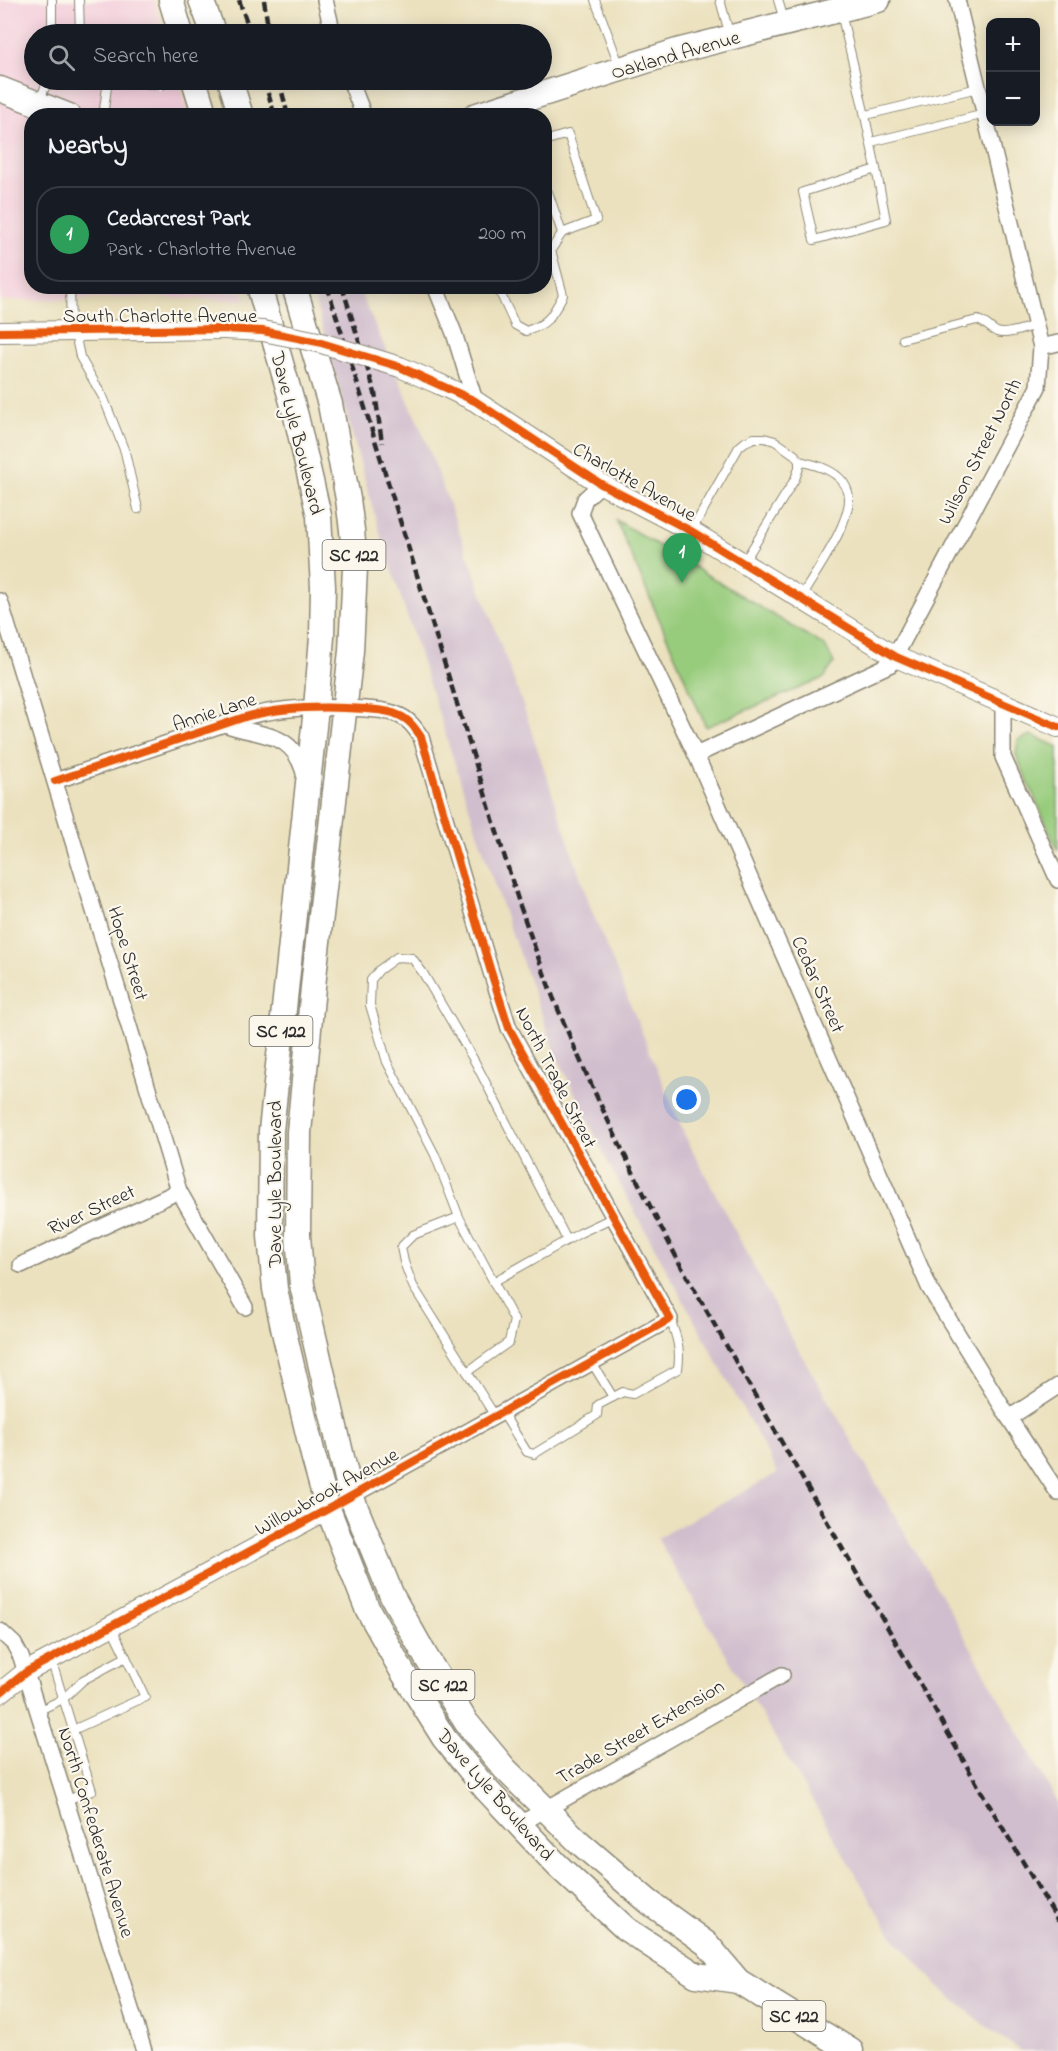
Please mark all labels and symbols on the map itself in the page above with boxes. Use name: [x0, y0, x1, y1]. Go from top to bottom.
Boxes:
street label: Oakland Avenue: [608, 24, 744, 89]
street label: South Charlotte Avenue: [63, 303, 257, 332]
street label: Dave Lyle Boulevard: [261, 348, 330, 518]
street label: Wilson Street North: [932, 374, 1031, 530]
street label: Charlotte Avenue: [567, 436, 701, 530]
pin: 1: [662, 534, 702, 583]
road number: SC 122: [322, 540, 386, 570]
street label: Annie Lane: [169, 686, 260, 741]
street label: Hope Street: [99, 903, 155, 1005]
street label: Cedar Street: [782, 932, 851, 1038]
street label: North Trade Street: [507, 1002, 603, 1154]
road number: SC 122: [250, 1016, 312, 1046]
your location: [672, 1085, 701, 1114]
street label: Dave Lyle Boulevard: [262, 1100, 291, 1269]
street label: River Street: [44, 1178, 141, 1244]
street label: Willowbrook Avenue: [250, 1442, 404, 1545]
road number: SC 122: [412, 1670, 474, 1700]
street label: Trade Street Extension: [552, 1673, 731, 1793]
street label: Dave Lyle Boulevard: [428, 1722, 560, 1868]
street label: North Confederate Avenue: [49, 1724, 140, 1941]
road number: SC 122: [762, 2001, 826, 2031]

